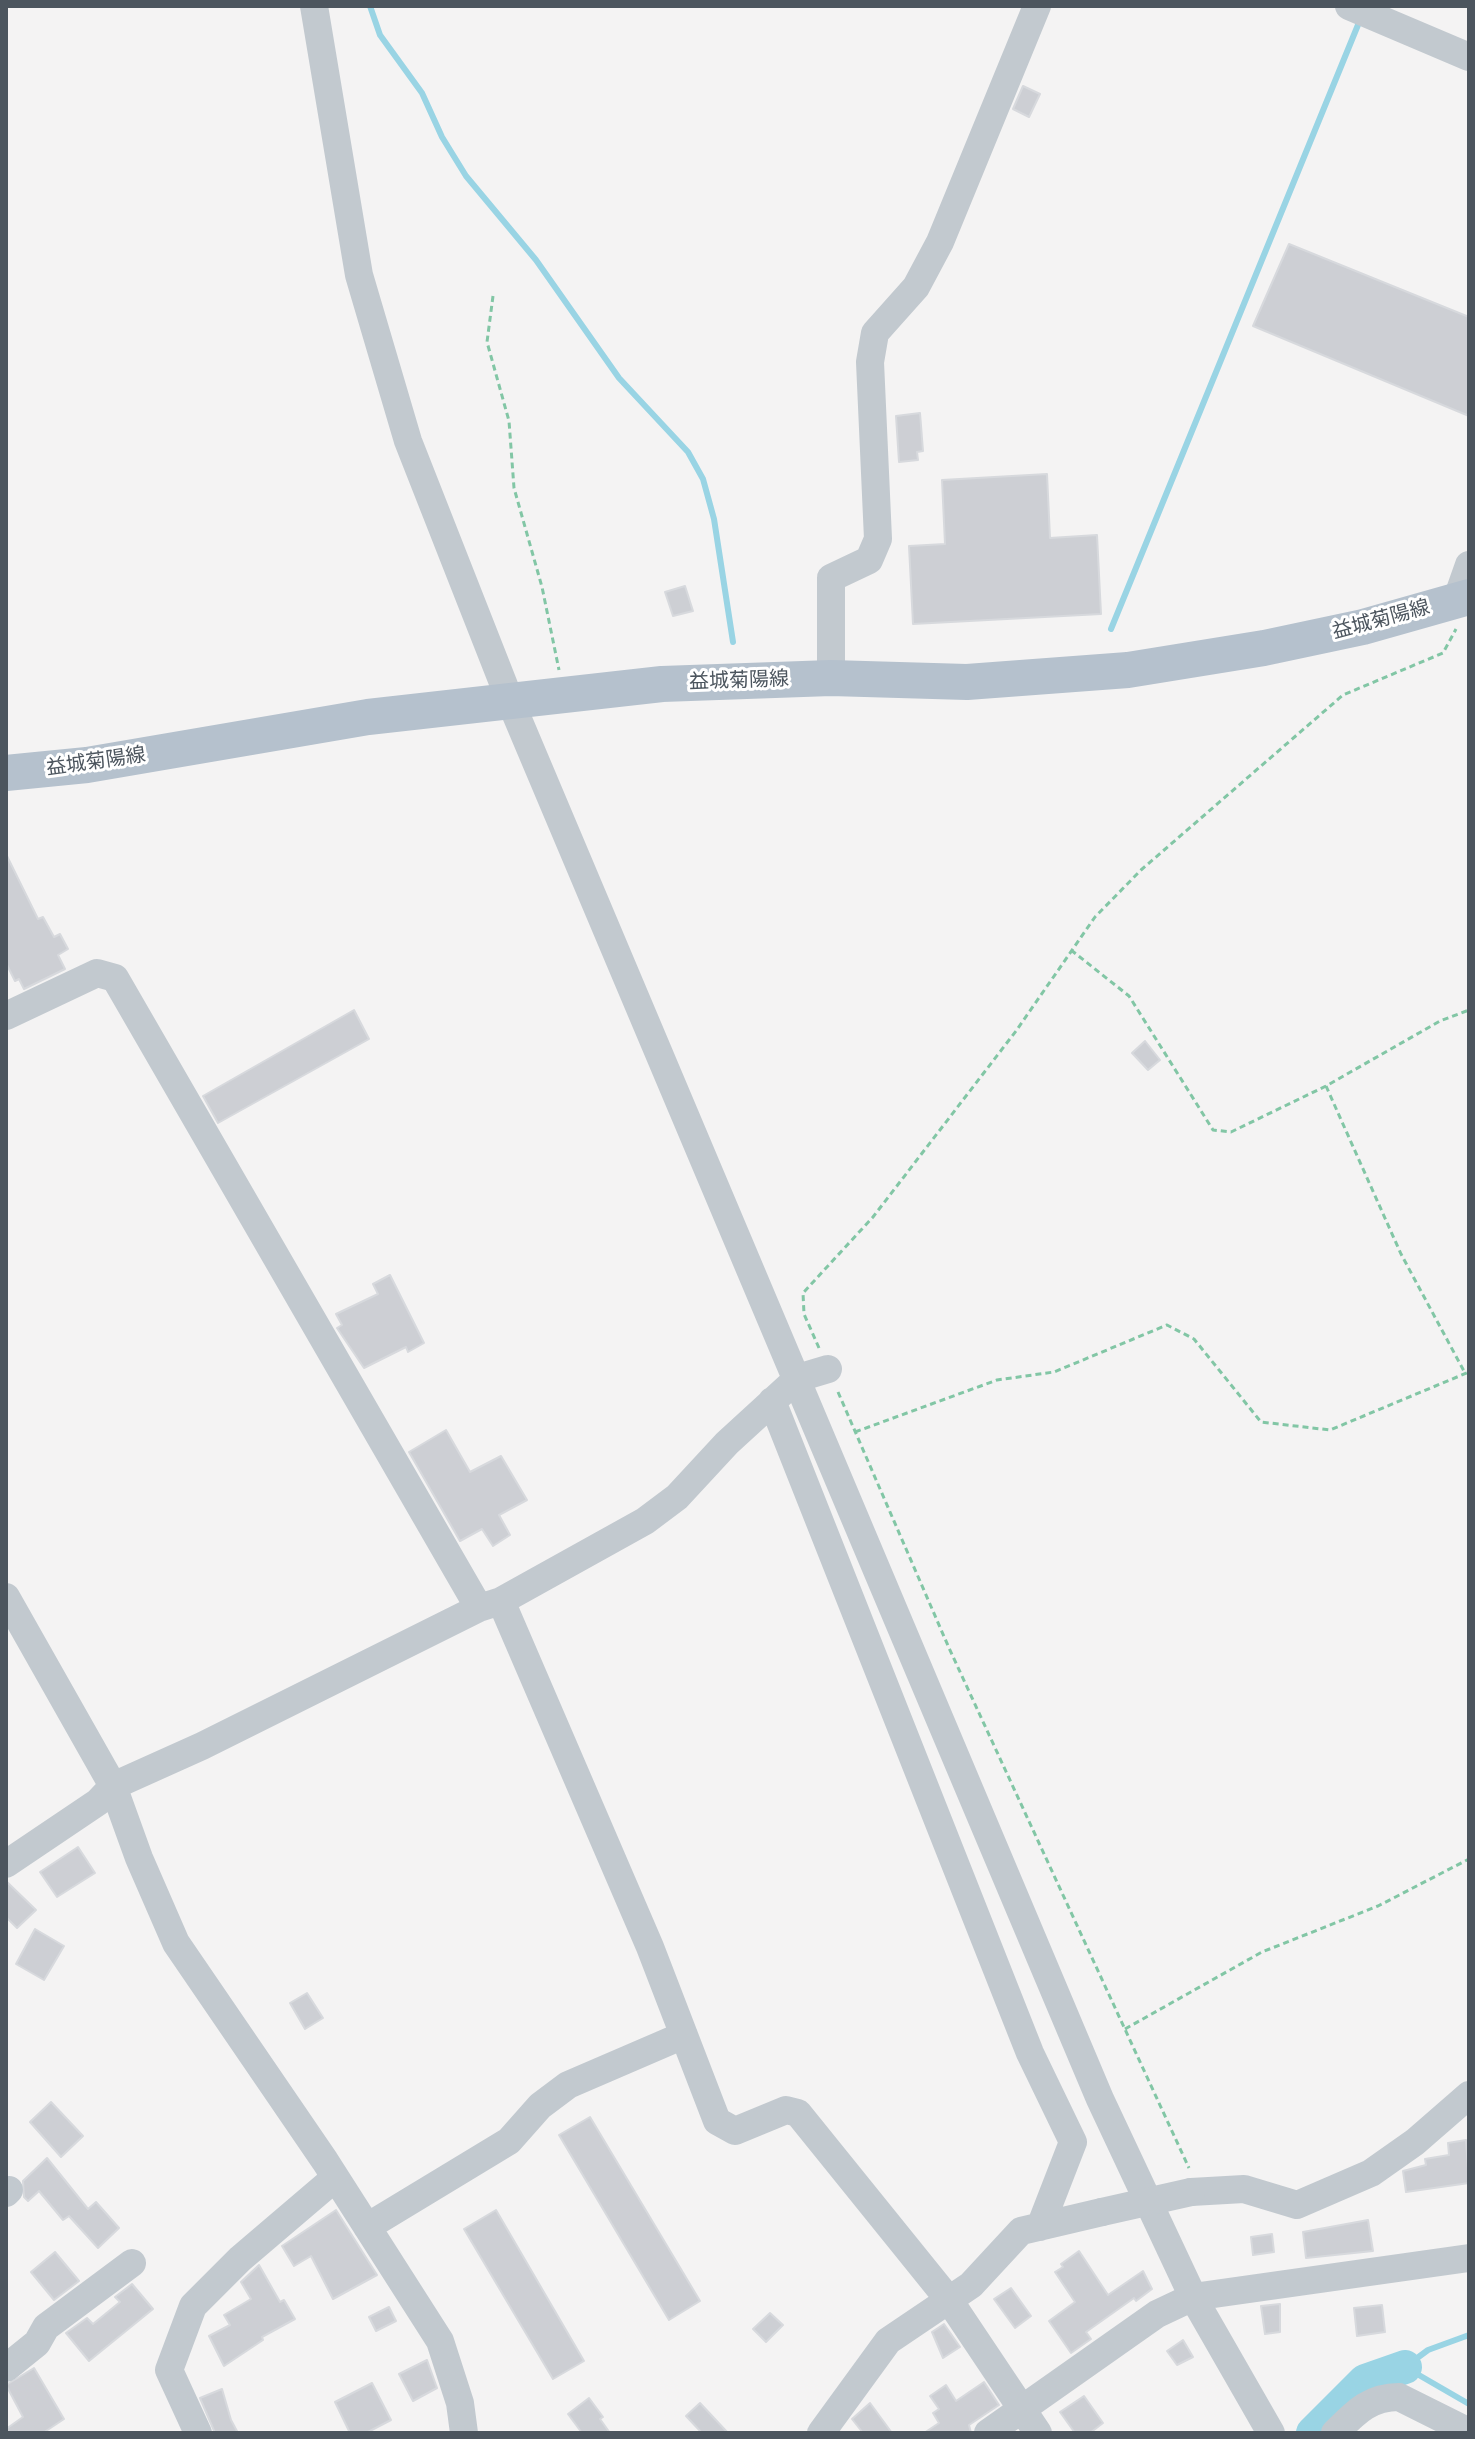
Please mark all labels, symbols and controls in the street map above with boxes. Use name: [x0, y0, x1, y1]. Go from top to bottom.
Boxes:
street label: 益城菊陽線: [1330, 595, 1432, 645]
street label: 益城菊陽線: [689, 667, 789, 695]
street label: 益城菊陽線: [45, 743, 147, 781]

